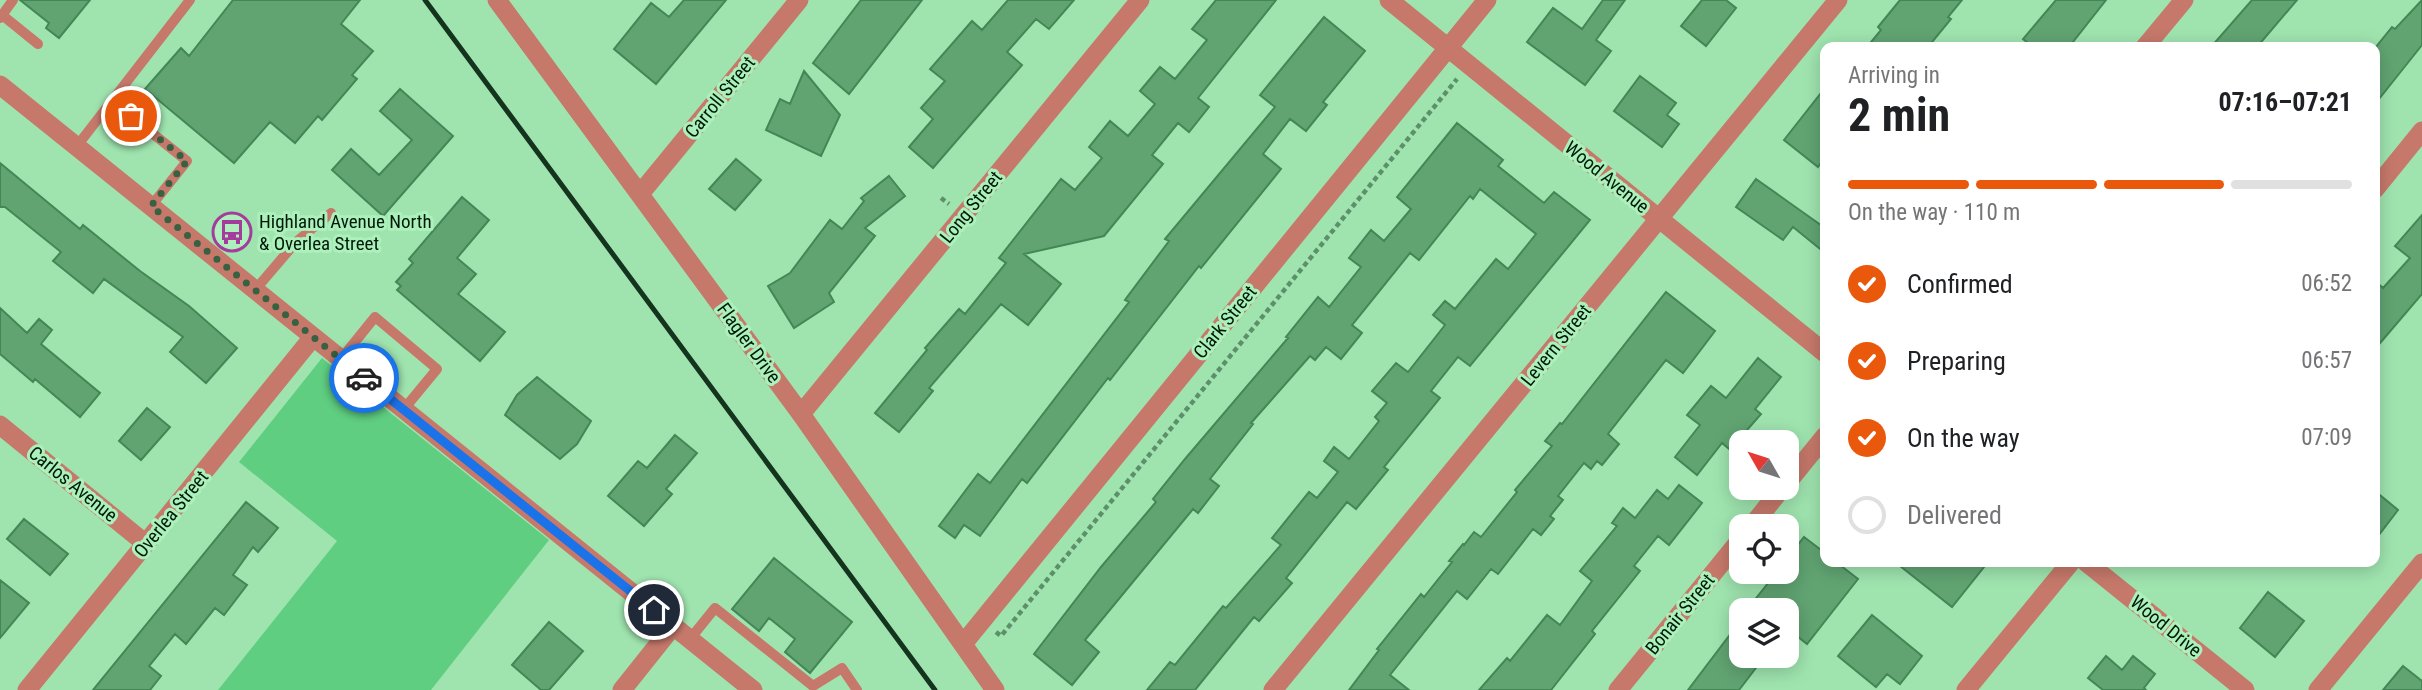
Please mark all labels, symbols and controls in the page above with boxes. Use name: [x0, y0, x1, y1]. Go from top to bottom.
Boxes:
street label: Carroll Street: [680, 52, 760, 142]
text: Arriving in: [1848, 62, 1940, 89]
pin: [101, 86, 161, 146]
text: 07:16–07:21: [2218, 87, 2352, 117]
text: 2 min: [1848, 88, 1950, 142]
icon: bag: [112, 97, 150, 135]
street label: Wood Avenue: [1560, 136, 1654, 218]
street label: Long Street: [935, 166, 1007, 248]
text: On the way · 110 m: [1848, 199, 2020, 226]
place label: Highland Avenue North & Overlea Street: [259, 210, 432, 255]
bus stop icon: Highland Avenue North & Overlea Street: [211, 211, 253, 253]
icon: check: [1848, 265, 1886, 303]
text: Confirmed: [1907, 269, 2013, 299]
text: 06:52: [2301, 270, 2352, 297]
street label: Clark Street: [1189, 281, 1261, 363]
street label: Flagler Drive: [712, 299, 786, 388]
street label: Levern Street: [1516, 299, 1596, 391]
icon: check: [1848, 342, 1886, 380]
courier: [329, 343, 399, 413]
text: Preparing: [1907, 346, 2006, 376]
text: 06:57: [2301, 347, 2352, 374]
icon: car: [345, 359, 383, 397]
icon: check: [1848, 419, 1886, 457]
text: On the way: [1907, 423, 2020, 453]
text: 07:09: [2301, 424, 2352, 451]
north arrow: [1729, 430, 1799, 500]
map controls: [1729, 430, 1799, 668]
street label: Carlos Avenue: [24, 441, 122, 527]
street label: Overlea Street: [129, 466, 213, 562]
text: Delivered: [1907, 500, 2002, 530]
button: locate: [1729, 514, 1799, 584]
street label: Bonair Street: [1640, 569, 1720, 659]
pin: [624, 580, 684, 640]
street label: Wood Drive: [2126, 590, 2206, 662]
icon: home: [635, 591, 673, 629]
button: layers: [1729, 598, 1799, 668]

